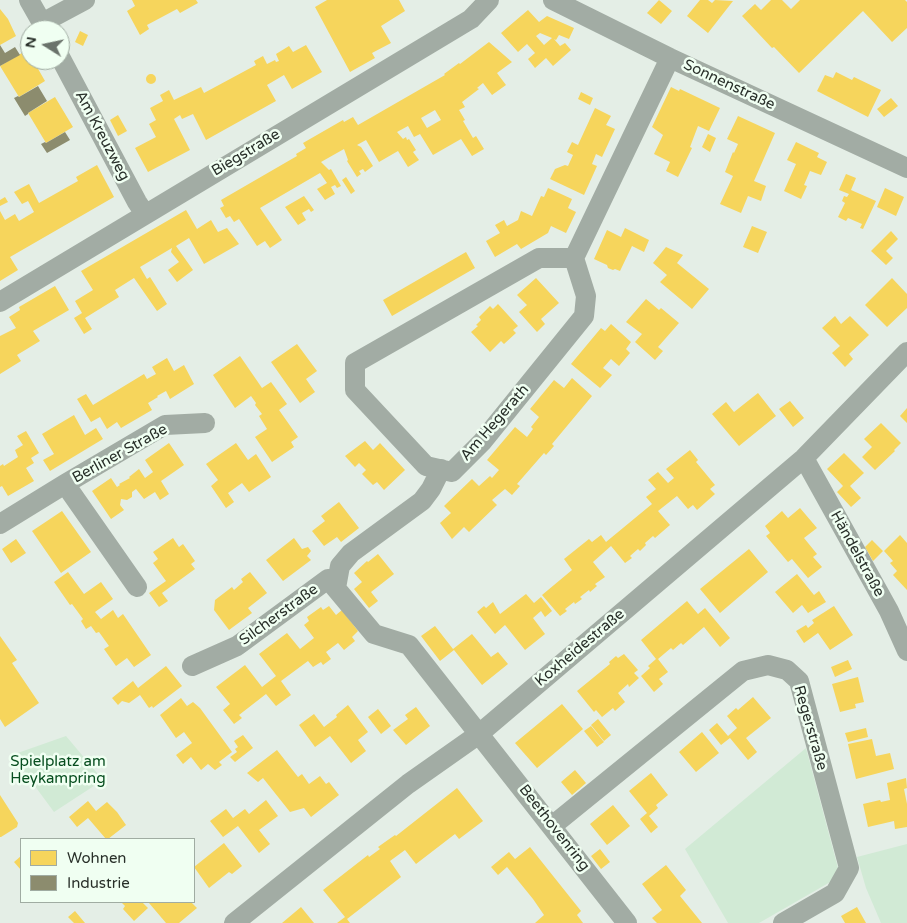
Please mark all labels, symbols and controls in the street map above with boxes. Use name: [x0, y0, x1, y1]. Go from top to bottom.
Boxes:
north arrow: [20, 20, 70, 70]
text: N: [21, 35, 40, 49]
street label: Sonnenstraße: [680, 56, 778, 114]
street label: Am Kreuzweg: [71, 88, 133, 184]
street label: Biegstraße: [209, 126, 283, 180]
street label: Am Hegerath: [457, 381, 533, 465]
street label: Berliner Straße: [69, 421, 171, 487]
street label: Händelstraße: [826, 508, 888, 600]
street label: Silcherstraße: [236, 581, 322, 649]
street label: Koxheidestraße: [532, 605, 628, 691]
street label: Regerstraße: [789, 683, 831, 773]
park label: Spielplatz am Heykampring: [10, 753, 106, 788]
street label: Beethovenring: [515, 781, 593, 875]
legend: [20, 838, 195, 903]
text: Wohnen: [67, 849, 127, 867]
text: Industrie: [67, 874, 130, 892]

